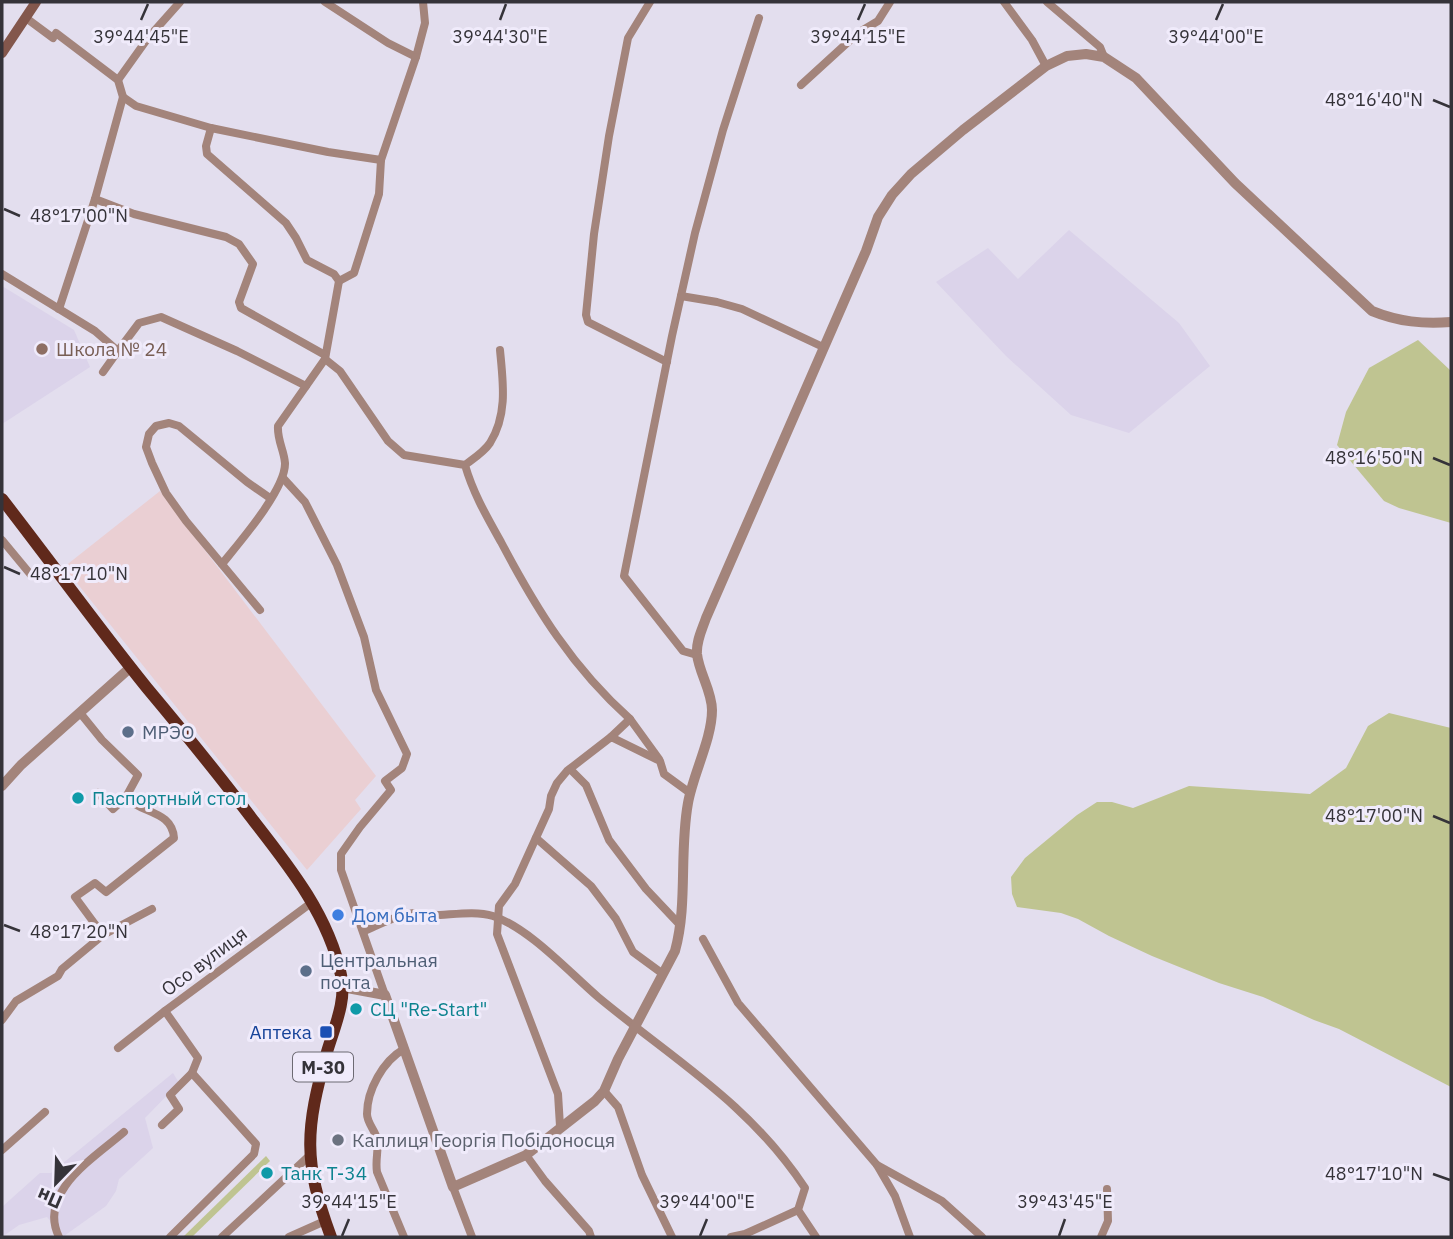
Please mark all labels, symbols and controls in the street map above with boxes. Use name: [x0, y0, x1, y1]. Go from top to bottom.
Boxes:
text: 39°44'45"E: [93, 25, 189, 48]
text: 39°44'30"E: [452, 25, 548, 48]
text: 39°44'15"E: [810, 25, 906, 48]
text: 39°44'00"E: [1168, 25, 1264, 48]
text: 48°16'40"N: [1325, 88, 1423, 111]
text: 48°17'00"N: [30, 204, 128, 227]
place label: Школа № 24: [56, 337, 167, 361]
marker: Школа № 24: [34, 341, 50, 357]
text: 48°16'50"N: [1325, 446, 1423, 469]
text: 48°17'10"N: [30, 562, 128, 585]
place label: МРЭО: [142, 720, 194, 744]
marker: МРЭО: [120, 724, 136, 740]
place label: Паспортный стол: [92, 786, 246, 810]
marker: Паспортный стол: [70, 790, 86, 806]
text: 48°17'00"N: [1325, 804, 1423, 827]
place label: Дом быта: [352, 903, 437, 927]
marker: Дом быта: [330, 907, 346, 923]
text: 48°17'20"N: [30, 920, 128, 943]
street label: Осо вулиця: [156, 921, 252, 1001]
place label: Центральная почта: [320, 948, 438, 994]
marker: Центральная почта: [298, 963, 314, 979]
place label: СЦ "Re-Start": [370, 997, 487, 1021]
marker: СЦ "Re-Start": [348, 1001, 364, 1017]
place label: Аптека: [249, 1020, 312, 1044]
marker: Аптека: [318, 1024, 334, 1040]
road number: М-30: [293, 1052, 353, 1082]
place label: Каплиця Георгія Побідоносця: [352, 1128, 615, 1152]
marker: Каплиця Георгія Побідоносця: [330, 1132, 346, 1148]
north arrow: [21, 1148, 91, 1218]
place label: Танк Т-34: [281, 1161, 367, 1185]
text: 48°17'10"N: [1325, 1162, 1423, 1185]
marker: Танк Т-34: [259, 1165, 275, 1181]
text: Пн: [33, 1183, 66, 1215]
text: 39°44'15"E: [301, 1190, 397, 1213]
text: 39°44'00"E: [659, 1190, 755, 1213]
text: 39°43'45"E: [1017, 1190, 1113, 1213]

